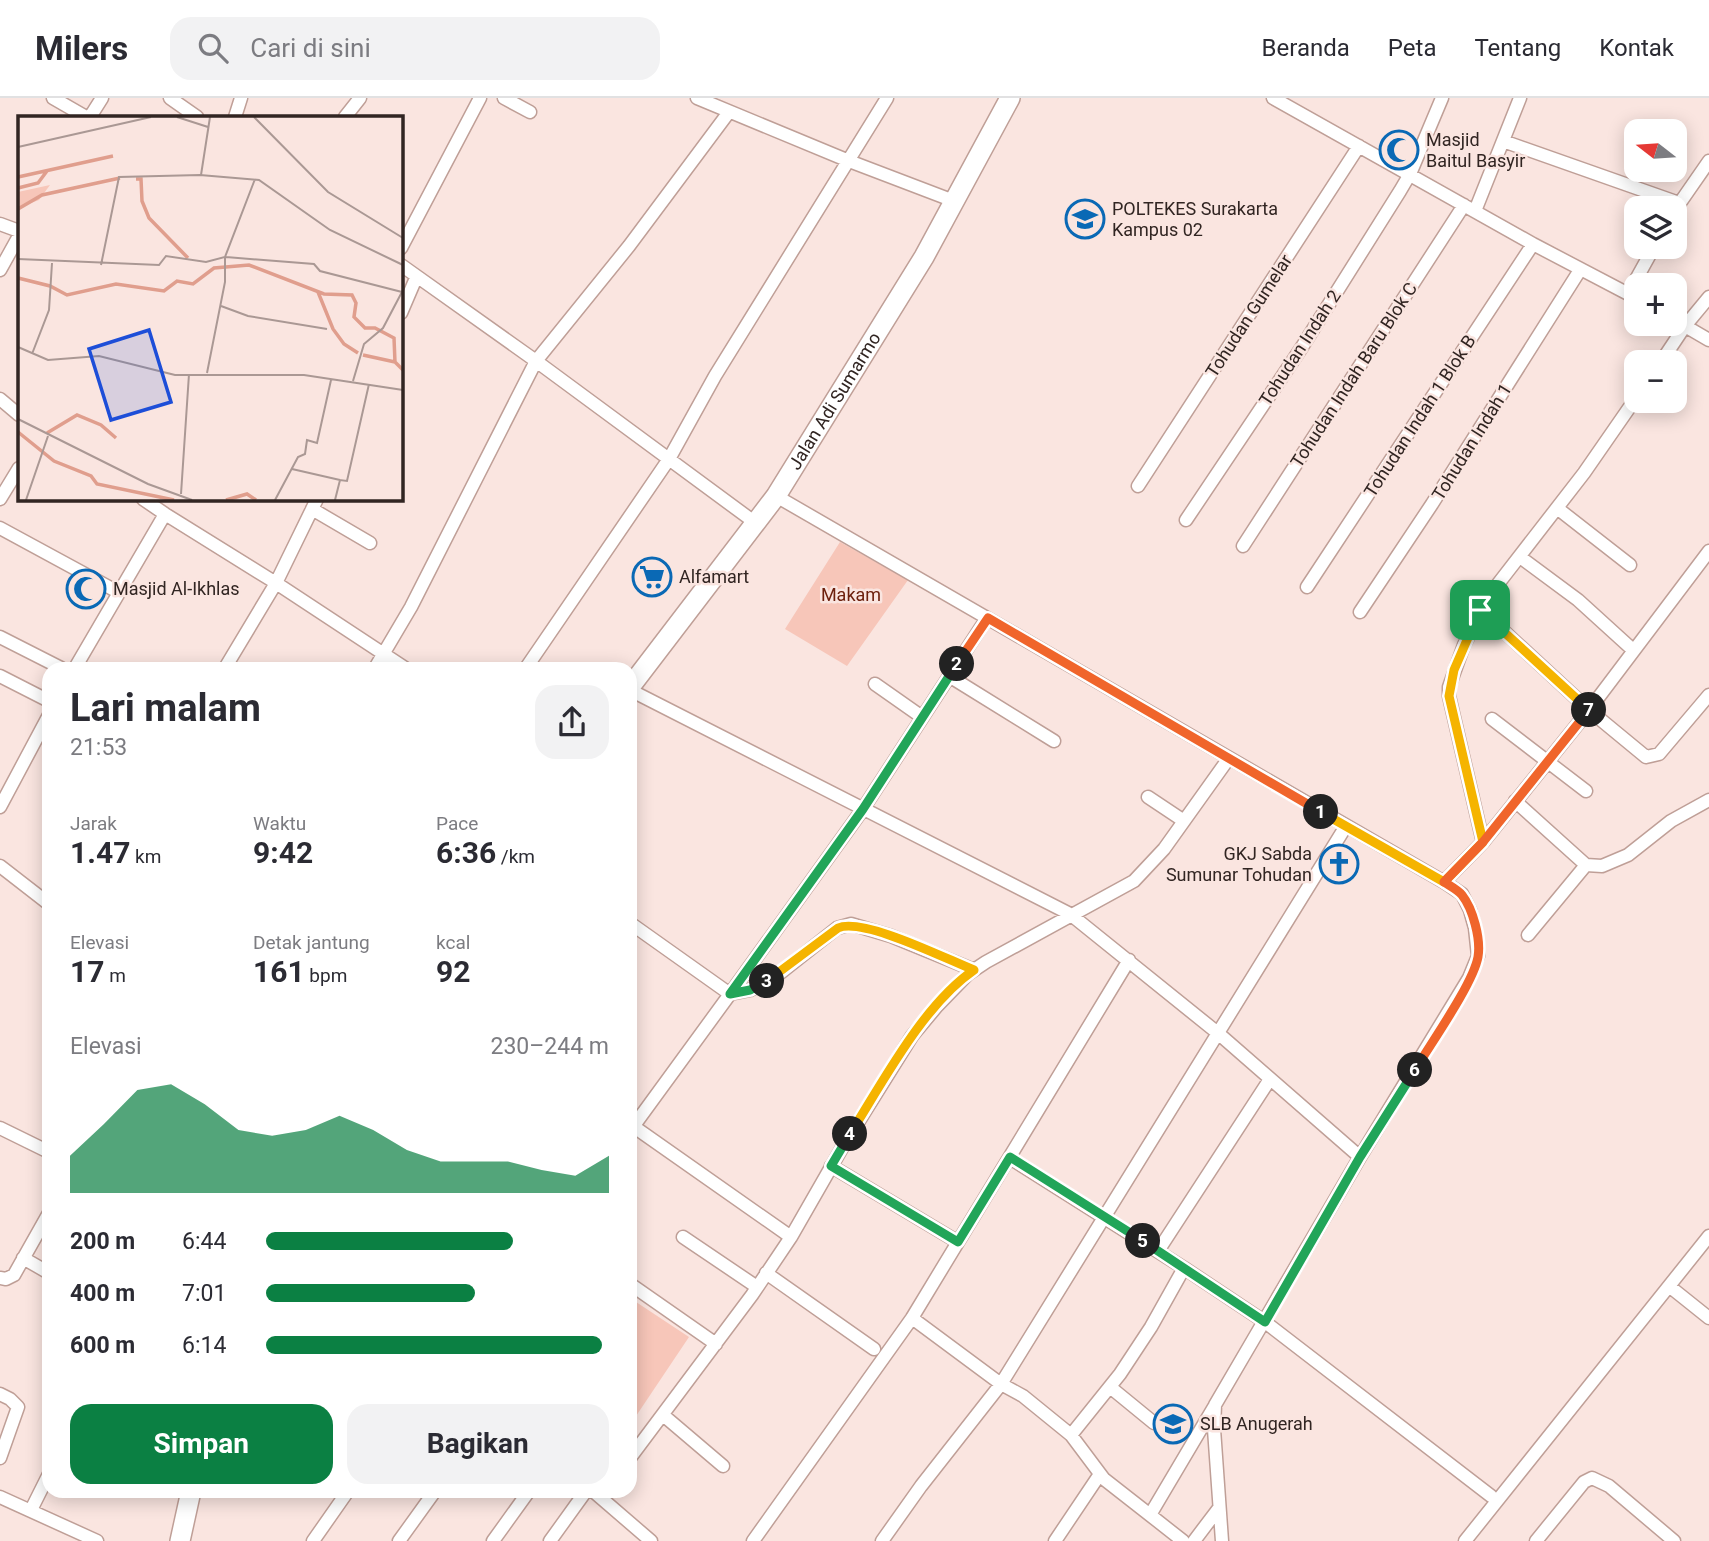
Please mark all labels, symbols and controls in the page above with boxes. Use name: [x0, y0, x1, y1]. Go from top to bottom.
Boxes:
search box: [170, 17, 660, 80]
text: Milers: [35, 29, 128, 68]
icon: search: [194, 29, 232, 67]
text: Cari di sini: [250, 33, 371, 63]
text: Beranda: [1262, 34, 1350, 62]
text: Peta: [1388, 34, 1436, 62]
text: Tentang: [1474, 34, 1561, 62]
text: Kontak: [1599, 34, 1674, 62]
inset map: [18, 116, 402, 500]
north arrow: [1624, 119, 1687, 182]
map controls: [1624, 119, 1687, 413]
mosque icon: Masjid Baitul Basyir: [1378, 129, 1420, 171]
place label: Masjid Baitul Basyir: [1426, 129, 1525, 171]
button: layers: [1624, 196, 1687, 259]
school or university icon: POLTEKES Surakarta Kampus 02: [1064, 198, 1106, 240]
place label: POLTEKES Surakarta Kampus 02: [1112, 198, 1278, 240]
street label: Tohudan Gumelar: [1201, 250, 1296, 381]
button: +: [1624, 273, 1687, 336]
street label: Tohudan Indah Baru Blok C: [1286, 278, 1421, 471]
street label: Tohudan Indah 2: [1254, 286, 1345, 409]
street label: Jalan Adi Sumarmo: [784, 328, 885, 473]
street label: Tohudan Indah 1 Blok B: [1360, 331, 1480, 501]
button: −: [1624, 350, 1687, 413]
street label: Tohudan Indah 1: [1427, 380, 1517, 504]
supermarket icon: Alfamart: [631, 556, 673, 598]
place label: Alfamart: [679, 566, 749, 587]
mosque icon: Masjid Al-Ikhlas: [65, 568, 107, 610]
place label: Masjid Al-Ikhlas: [113, 578, 240, 599]
pin: [1450, 580, 1510, 640]
park label: Makam: [821, 584, 881, 605]
icon: arrive: [1461, 591, 1499, 629]
pin: 2: [940, 646, 974, 682]
text: 2: [951, 652, 962, 675]
button: share: [535, 685, 609, 759]
text: Lari malam: [70, 686, 261, 730]
pin: 7: [1572, 692, 1606, 728]
text: 7: [1583, 698, 1594, 721]
text: 21:53: [70, 734, 127, 761]
pin: 1: [1304, 794, 1338, 830]
text: 1: [1315, 800, 1326, 823]
text: Jarak: [70, 812, 117, 835]
text: Waktu: [253, 812, 306, 835]
text: Pace: [436, 812, 478, 835]
text: 1.47: [70, 835, 130, 870]
text: 9:42: [253, 835, 313, 870]
text: 6:36: [436, 835, 496, 870]
place label: GKJ Sabda Sumunar Tohudan: [1166, 843, 1312, 885]
church icon: GKJ Sabda Sumunar Tohudan: [1318, 843, 1360, 885]
text: km: [130, 845, 161, 868]
text: /km: [496, 845, 535, 868]
text: Elevasi: [70, 931, 129, 954]
text: Detak jantung: [253, 931, 370, 954]
text: kcal: [436, 931, 470, 954]
text: 17: [70, 954, 104, 989]
text: 161: [253, 954, 305, 989]
text: 92: [436, 954, 470, 989]
text: m: [104, 964, 126, 987]
text: bpm: [305, 964, 347, 987]
pin: 3: [750, 964, 784, 998]
text: 3: [761, 969, 772, 992]
text: Elevasi: [70, 1033, 142, 1060]
text: 230–244 m: [490, 1033, 609, 1060]
pin: 6: [1398, 1052, 1432, 1088]
text: 6: [1409, 1058, 1420, 1081]
pin: 4: [832, 1116, 868, 1152]
text: 4: [844, 1122, 855, 1145]
pin: 5: [1126, 1224, 1160, 1258]
text: 200 m: [70, 1228, 135, 1255]
text: 6:44: [182, 1228, 226, 1255]
text: 5: [1137, 1229, 1148, 1252]
text: 400 m: [70, 1280, 135, 1307]
text: 7:01: [182, 1280, 226, 1307]
text: 600 m: [70, 1332, 135, 1359]
text: 6:14: [182, 1332, 226, 1359]
school or university icon: SLB Anugerah: [1152, 1403, 1194, 1445]
button: Simpan: [70, 1404, 333, 1484]
button: Bagikan: [347, 1404, 609, 1484]
place label: SLB Anugerah: [1200, 1413, 1313, 1434]

